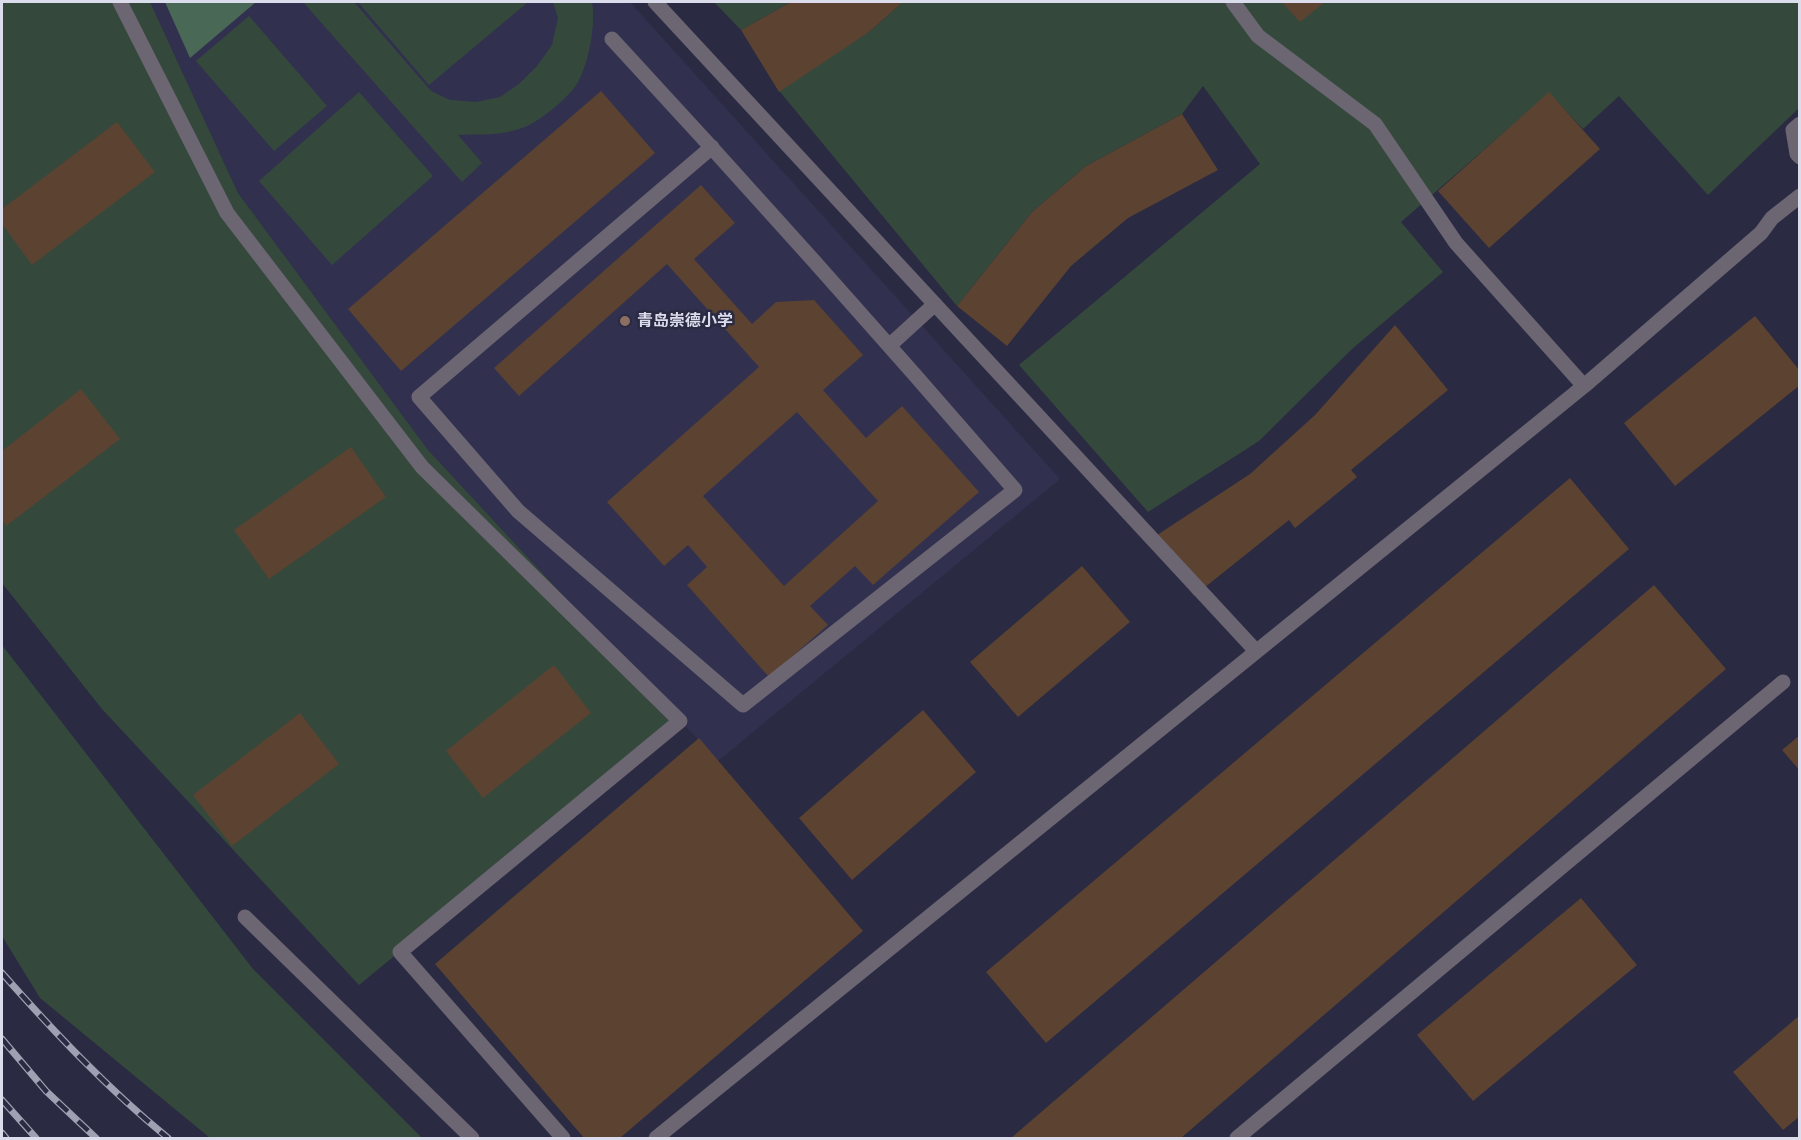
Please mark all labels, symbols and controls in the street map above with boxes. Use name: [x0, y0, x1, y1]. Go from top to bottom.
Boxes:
place label: 青岛崇德小学: [637, 311, 733, 331]
marker: 青岛崇德小学: [618, 314, 632, 328]

